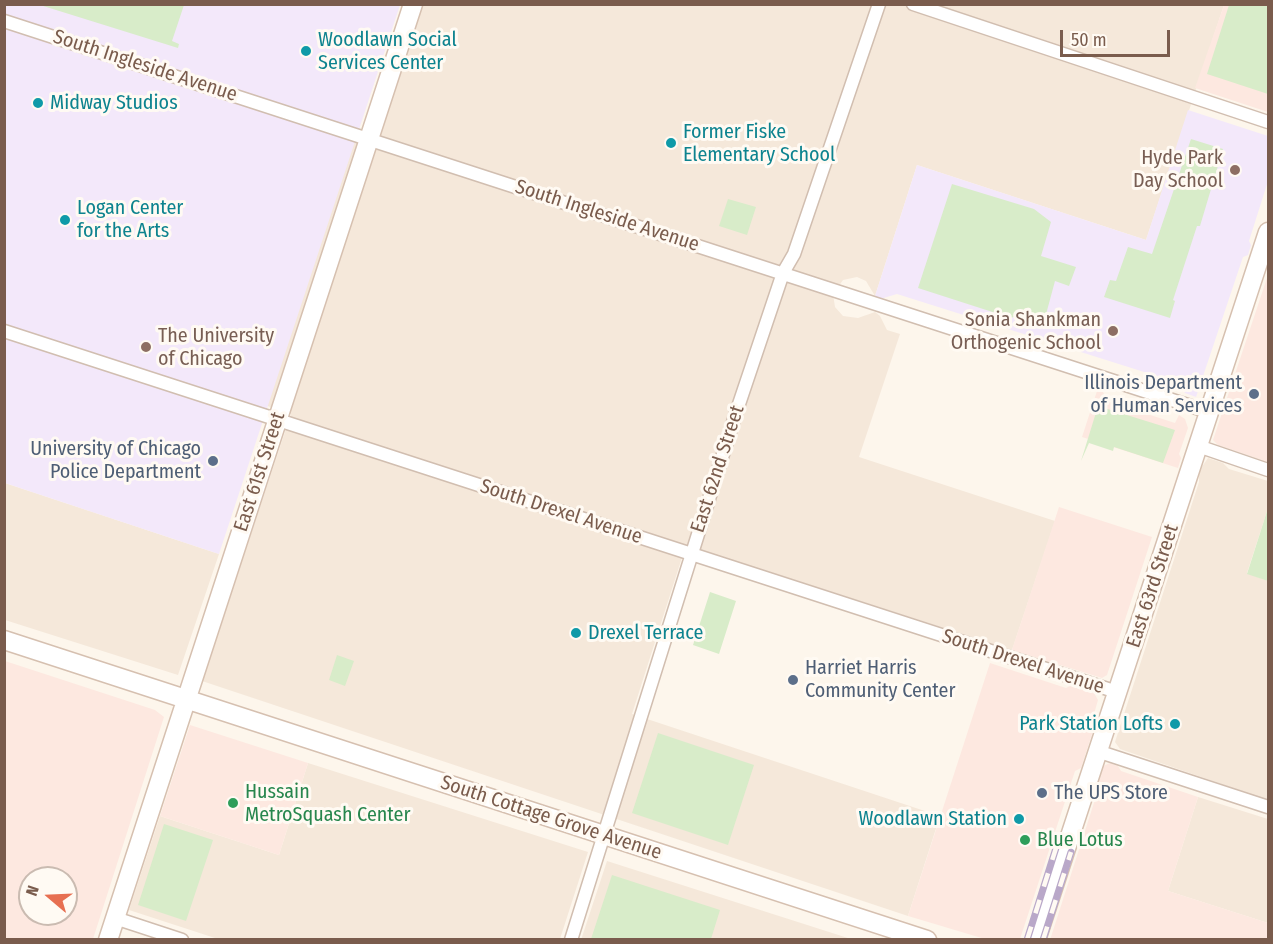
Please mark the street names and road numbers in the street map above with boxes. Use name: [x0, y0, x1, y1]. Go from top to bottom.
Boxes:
street label: South Ingleside Avenue: [50, 25, 240, 107]
street label: South Ingleside Avenue: [512, 175, 702, 257]
street label: East 62nd Street: [686, 402, 750, 536]
street label: East 61st Street: [229, 409, 291, 535]
street label: South Drexel Avenue: [477, 474, 645, 550]
street label: East 63rd Street: [1122, 521, 1184, 651]
street label: South Drexel Avenue: [939, 624, 1107, 700]
street label: South Cottage Grove Avenue: [437, 771, 665, 865]

